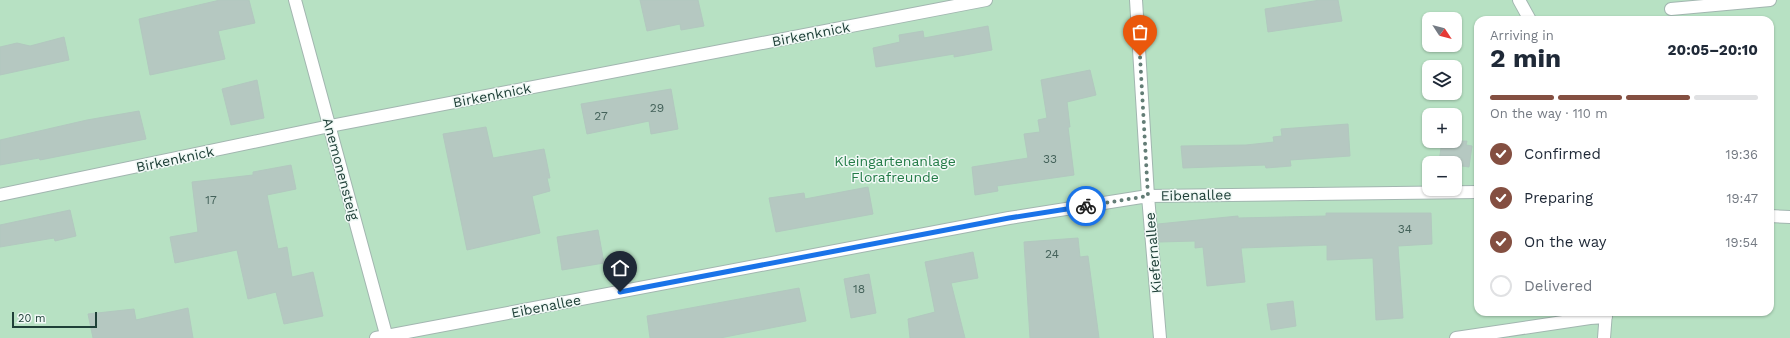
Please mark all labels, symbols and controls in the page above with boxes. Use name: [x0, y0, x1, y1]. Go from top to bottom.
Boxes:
north arrow: [1422, 12, 1462, 52]
map controls: [1422, 12, 1462, 196]
pin: [1123, 15, 1157, 56]
street label: Birkenknick: [771, 19, 851, 49]
icon: bag: [1129, 21, 1151, 43]
text: Arriving in: [1490, 28, 1554, 43]
text: 20:05–20:10: [1668, 41, 1758, 59]
text: 2 min: [1490, 43, 1561, 73]
button: layers: [1422, 60, 1462, 100]
street label: Birkenknick: [452, 80, 532, 110]
house number: 29: [650, 101, 664, 115]
text: On the way · 110 m: [1490, 106, 1608, 121]
button: +: [1422, 108, 1462, 148]
house number: 27: [594, 109, 608, 123]
street label: Anemonensteig: [320, 116, 363, 223]
street label: Birkenknick: [135, 143, 215, 175]
icon: check: [1490, 143, 1512, 165]
text: Confirmed: [1524, 145, 1601, 163]
text: 19:36: [1726, 147, 1758, 162]
house number: 33: [1043, 152, 1057, 166]
park label: Kleingartenanlage Florafreunde: [834, 153, 956, 185]
button: −: [1422, 156, 1462, 196]
courier: [1066, 186, 1106, 226]
street label: Eibenallee: [1160, 186, 1232, 204]
icon: check: [1490, 187, 1512, 209]
text: Preparing: [1524, 189, 1593, 207]
text: 19:47: [1726, 191, 1758, 206]
house number: 17: [205, 193, 217, 207]
icon: bike: [1075, 195, 1097, 217]
street label: Kiefernallee: [1141, 212, 1165, 294]
house number: 34: [1398, 222, 1412, 236]
icon: check: [1490, 231, 1512, 253]
text: On the way: [1524, 233, 1606, 251]
text: 19:54: [1726, 235, 1758, 250]
house number: 24: [1045, 247, 1059, 261]
pin: [603, 251, 637, 292]
icon: home: [609, 257, 631, 279]
text: Delivered: [1524, 277, 1592, 295]
house number: 18: [853, 282, 865, 296]
street label: Eibenallee: [510, 291, 582, 321]
scale bar: [12, 310, 97, 329]
text: 20 m: [18, 312, 46, 325]

